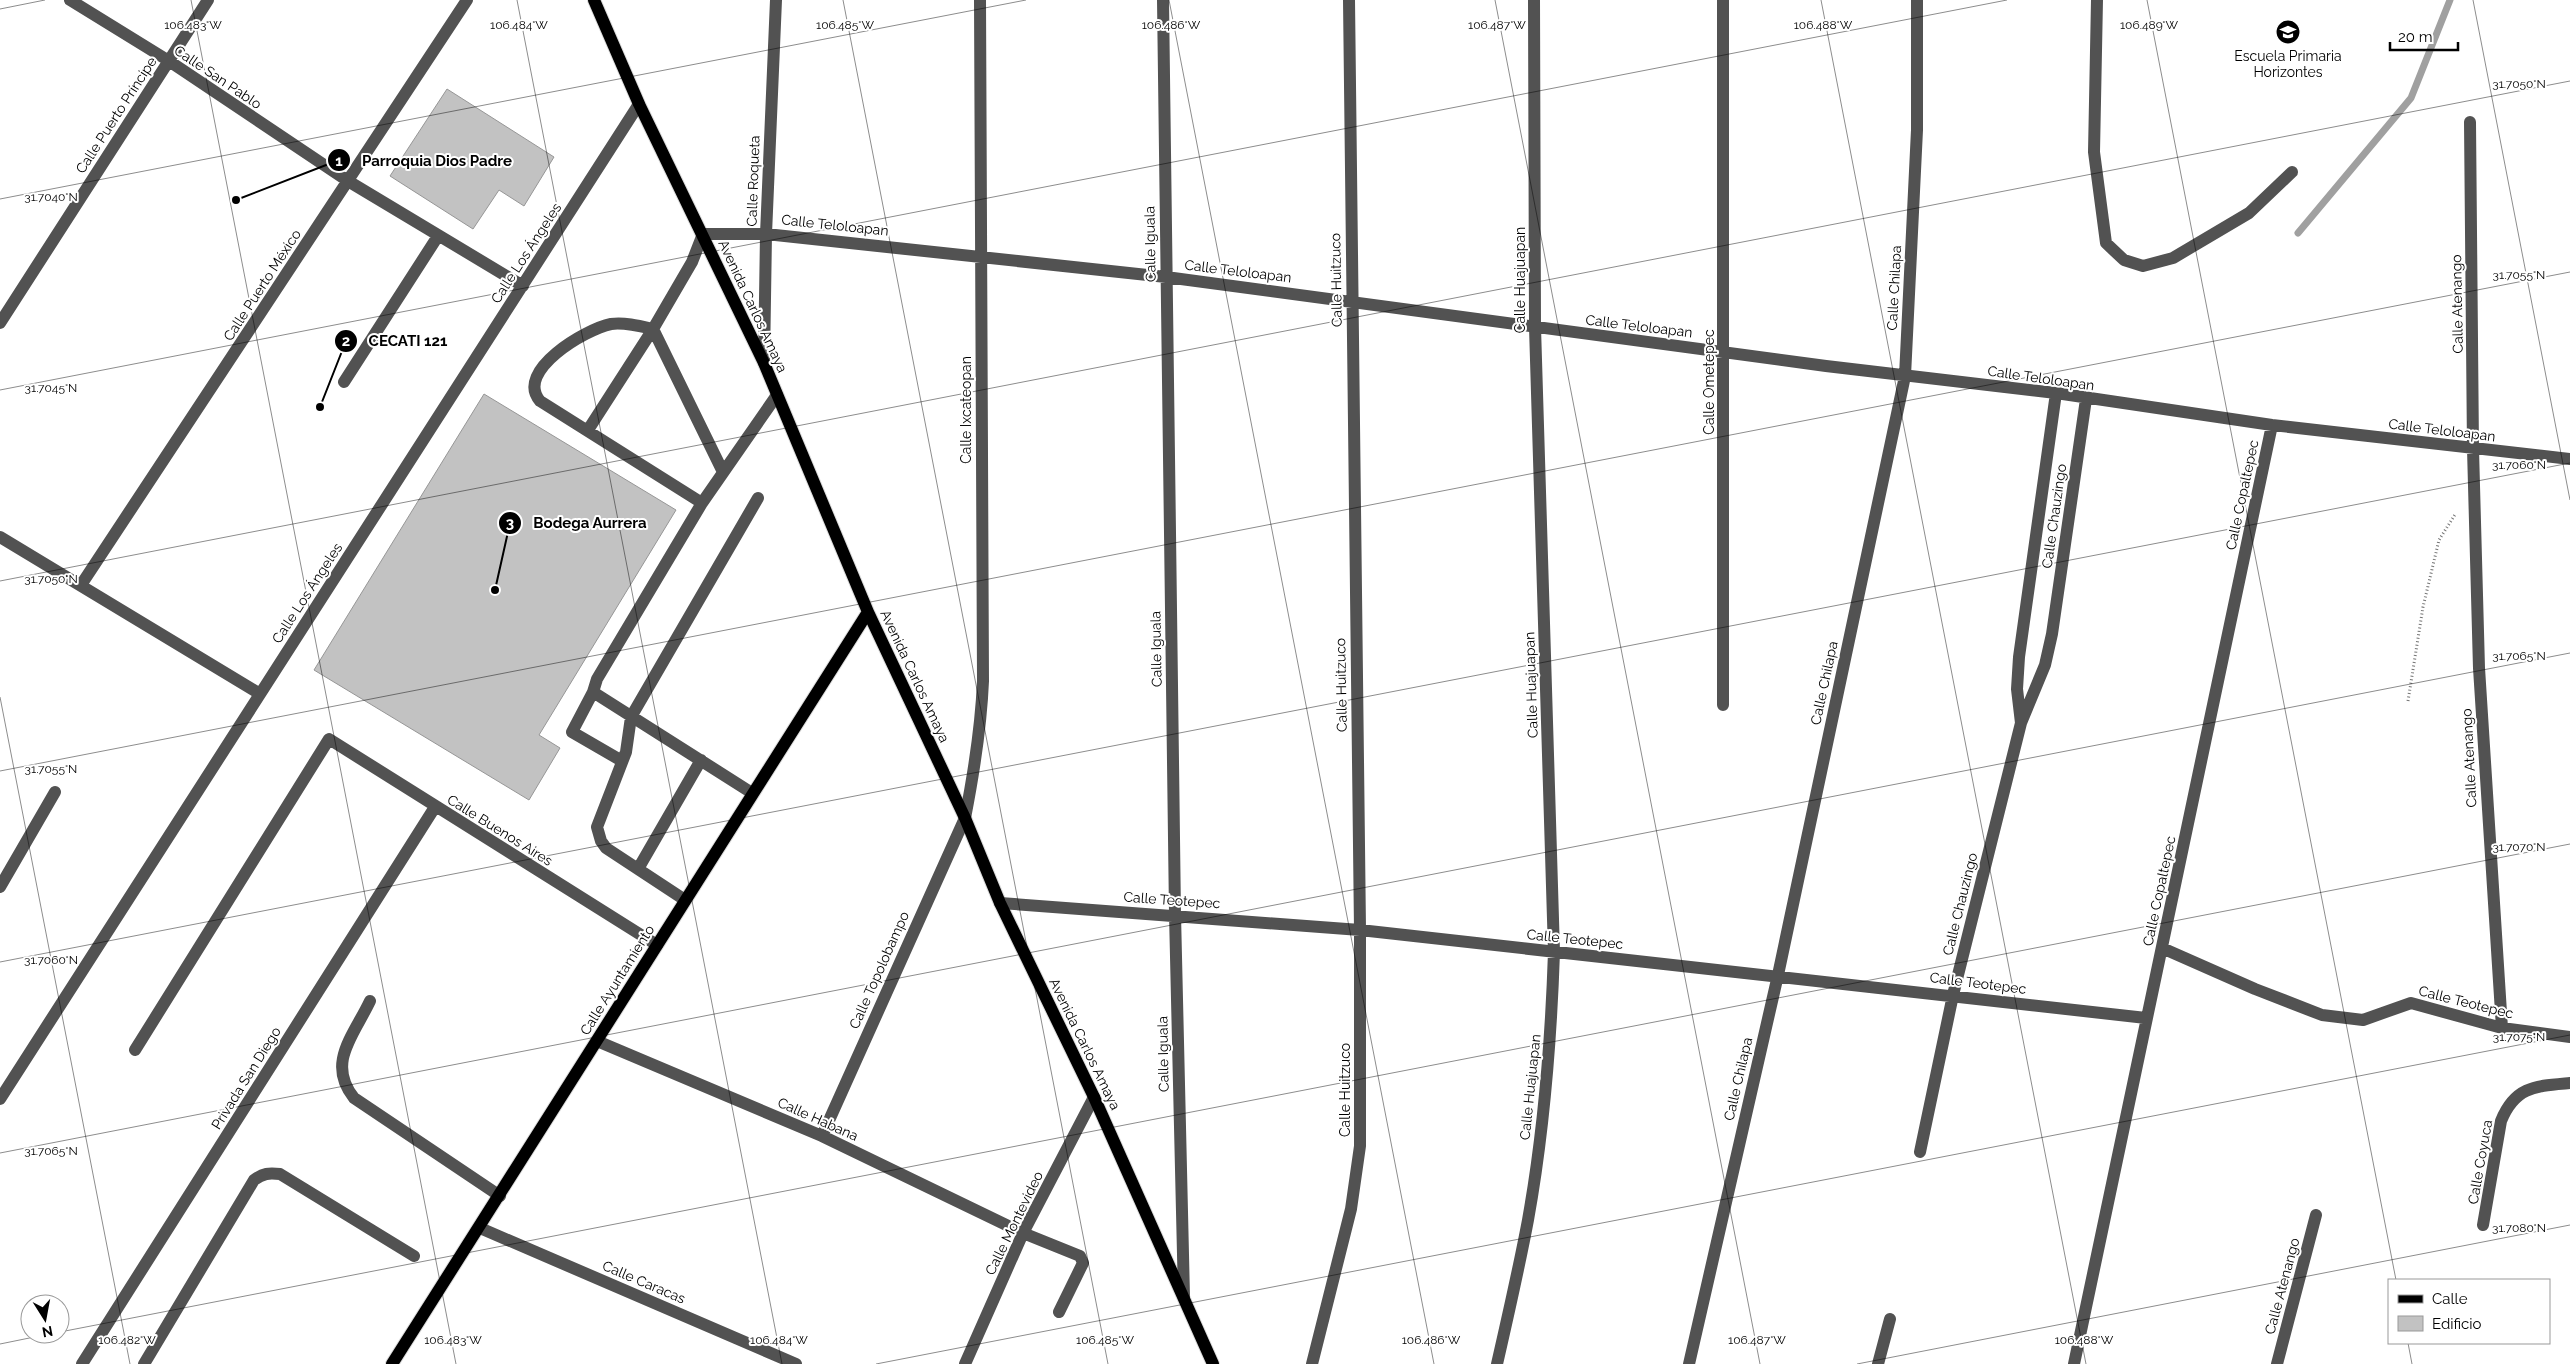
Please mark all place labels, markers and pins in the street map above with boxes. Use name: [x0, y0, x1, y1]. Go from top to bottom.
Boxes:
school or university icon: Escuela Primaria Horizontes: [2275, 19, 2301, 45]
place label: Escuela Primaria Horizontes: [2234, 48, 2342, 80]
callout: Parroquia Dios Padre: [327, 145, 522, 175]
callout: CECATI 121: [334, 326, 458, 356]
callout: Bodega Aurrera: [498, 508, 657, 538]

